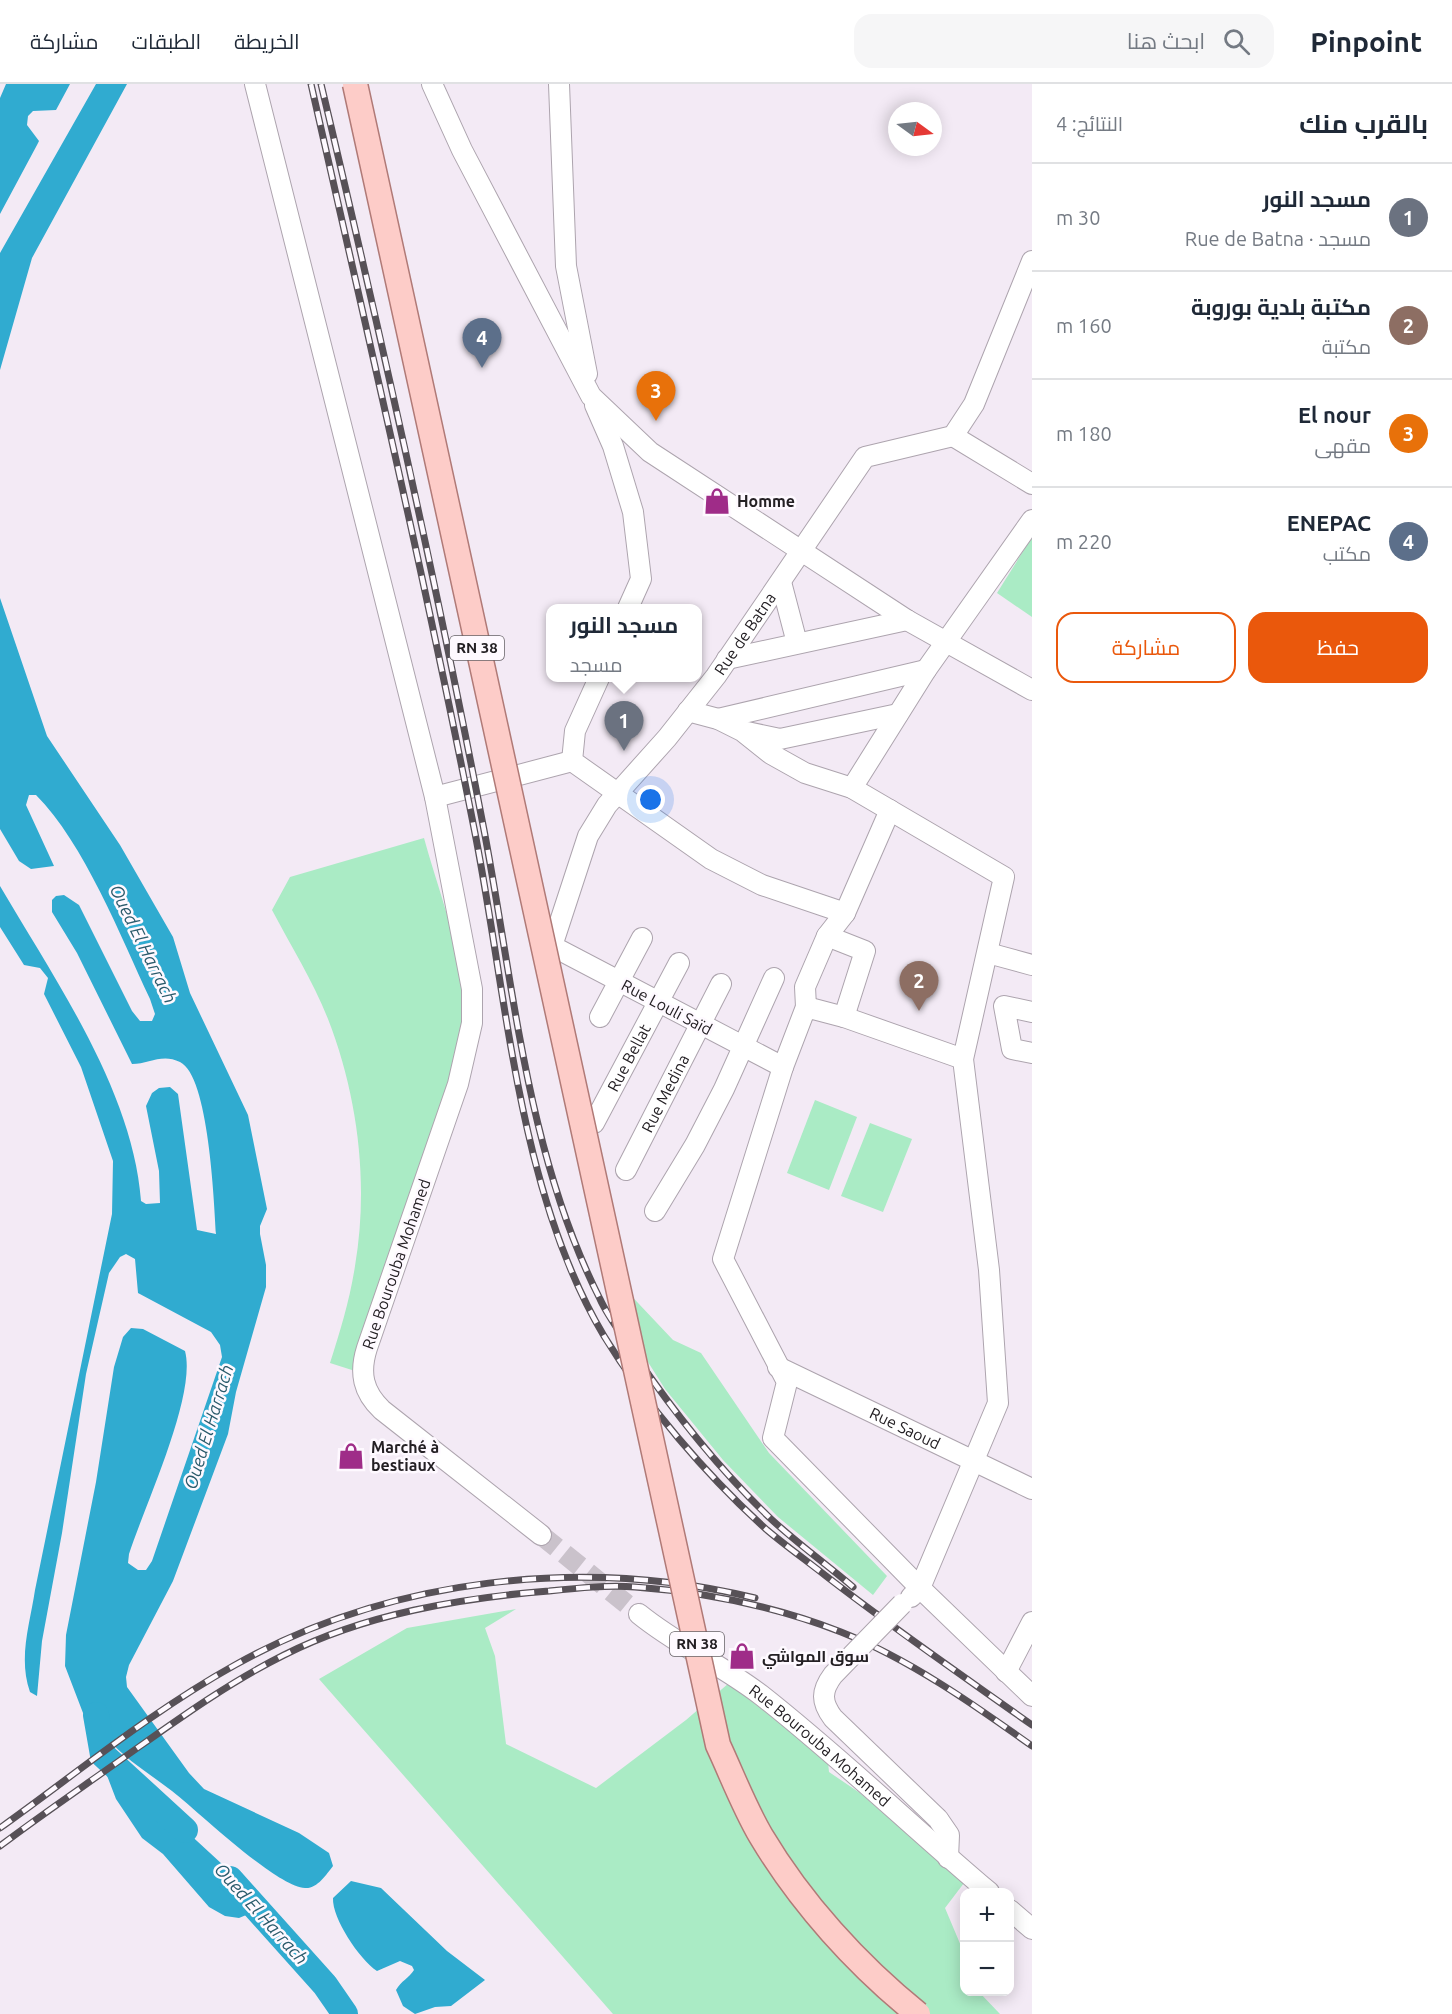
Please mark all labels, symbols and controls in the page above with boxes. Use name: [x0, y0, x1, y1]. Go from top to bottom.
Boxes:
search box: [854, 14, 1274, 68]
icon: search: [1220, 25, 1253, 58]
text: Pinpoint: [1310, 26, 1422, 57]
text: ابحث هنا: [1127, 28, 1205, 53]
text: مشاركة: [30, 29, 99, 53]
text: الطبقات: [132, 29, 201, 53]
text: الخريطة: [234, 29, 300, 53]
north arrow: [888, 102, 942, 156]
text: بالقرب منك: [1299, 109, 1428, 138]
text: النتائج: 4: [1056, 112, 1123, 135]
text: مسجد النور: [1262, 186, 1371, 211]
text: 30 m: [1056, 206, 1100, 229]
text: 1: [1403, 206, 1414, 229]
text: مسجد · Rue de Batna: [1185, 227, 1371, 250]
text: مكتبة بلدية بوروبة: [1191, 294, 1371, 319]
text: 160 m: [1056, 314, 1112, 337]
text: 2: [1403, 314, 1414, 337]
pin: 4: [462, 318, 502, 368]
text: مكتبة: [1322, 335, 1371, 358]
pin: 3: [636, 372, 676, 421]
text: El nour: [1298, 402, 1371, 427]
text: 180 m: [1056, 422, 1112, 445]
text: 3: [1403, 422, 1414, 445]
text: مقهى: [1315, 434, 1371, 457]
shop icon: Homme: [702, 486, 732, 516]
place label: Homme: [737, 492, 795, 510]
text: ENEPAC: [1287, 510, 1371, 535]
text: 220 m: [1056, 530, 1112, 553]
text: 4: [1403, 530, 1414, 553]
text: مكتب: [1323, 542, 1371, 565]
street label: Rue de Batna: [710, 589, 779, 678]
popup: [546, 604, 702, 682]
text: مسجد النور: [570, 612, 678, 637]
button: مشاركة: [1056, 612, 1236, 683]
button: حفظ: [1248, 612, 1428, 683]
road number: RN 38: [450, 636, 504, 660]
text: مسجد: [570, 653, 623, 676]
pin: 1: [604, 702, 644, 751]
your location: [636, 785, 665, 814]
water label: Oued El Harrach: [107, 881, 181, 1006]
pin: 2: [900, 962, 938, 1011]
street label: Rue Louli Saïd: [619, 976, 715, 1038]
street label: Rue Bellat: [604, 1020, 654, 1094]
street label: Rue Medina: [638, 1051, 692, 1135]
street label: Rue Bourouba Mohamed: [358, 1177, 434, 1351]
water label: Oued El Harrach: [180, 1362, 236, 1491]
street label: Rue Saoud: [867, 1403, 943, 1453]
place label: Marché à bestiaux: [371, 1438, 439, 1474]
shop icon: Marché à bestiaux: [336, 1441, 366, 1471]
road number: RN 38: [670, 1632, 724, 1656]
shop icon: سوق المواشي: [727, 1641, 757, 1671]
place label: سوق المواشي: [762, 1647, 869, 1669]
street label: Rue Bourouba Mohamed: [746, 1681, 894, 1810]
water label: Oued El Harrach: [211, 1859, 312, 1968]
map controls: [960, 1888, 1014, 1996]
button: +: [960, 1888, 1014, 1942]
button: −: [960, 1942, 1014, 1996]

